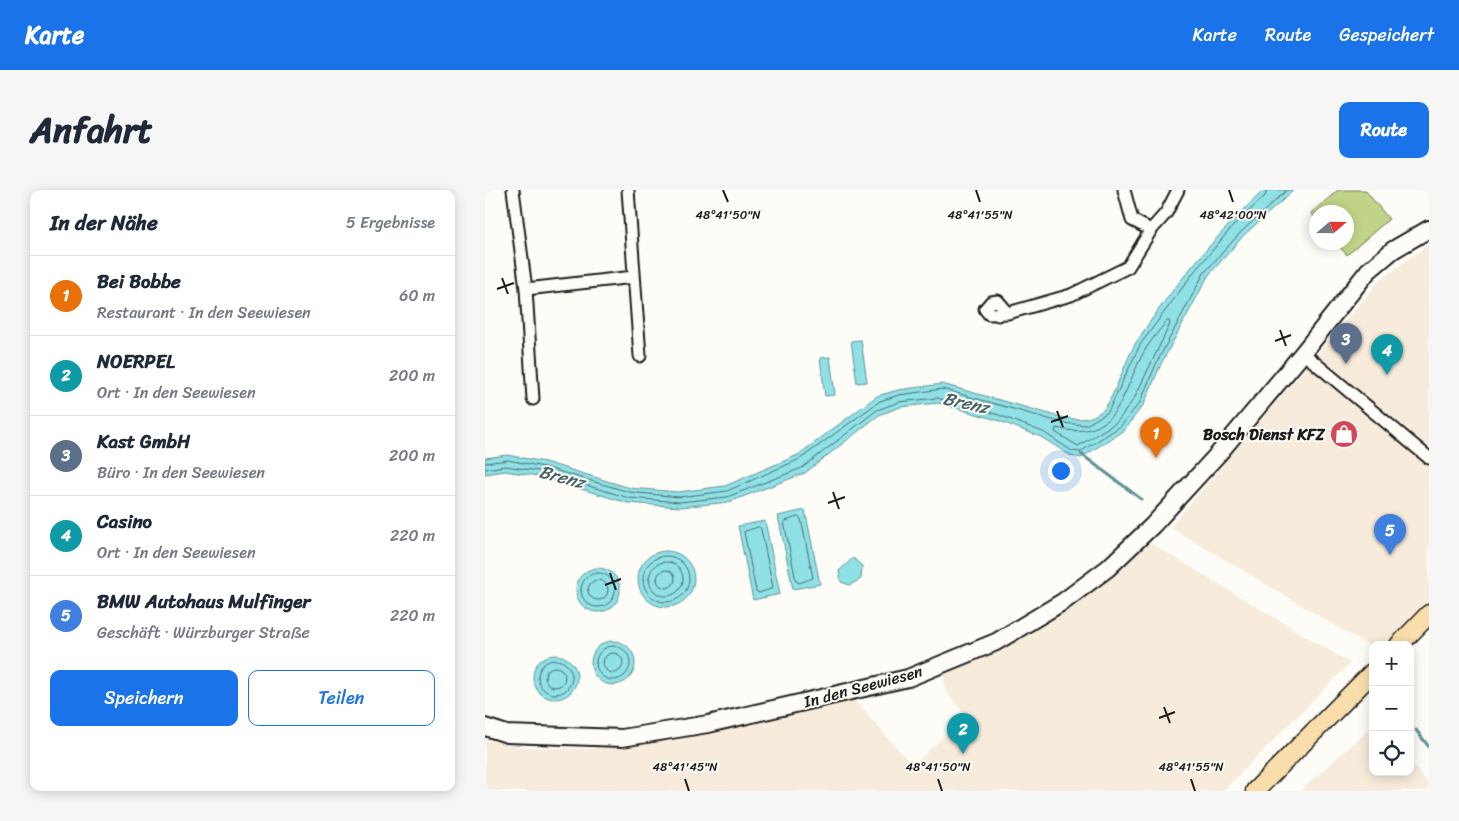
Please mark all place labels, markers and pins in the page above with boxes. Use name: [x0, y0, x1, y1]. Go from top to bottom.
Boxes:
pin: 3: [1330, 323, 1362, 364]
pin: 4: [1371, 334, 1403, 375]
pin: 1: [1140, 417, 1172, 458]
shop icon: Bosch Dienst KFZ: [1329, 419, 1359, 449]
place label: Bosch Dienst KFZ: [1203, 420, 1326, 449]
pin: 5: [1374, 514, 1406, 555]
pin: 2: [947, 713, 979, 754]

